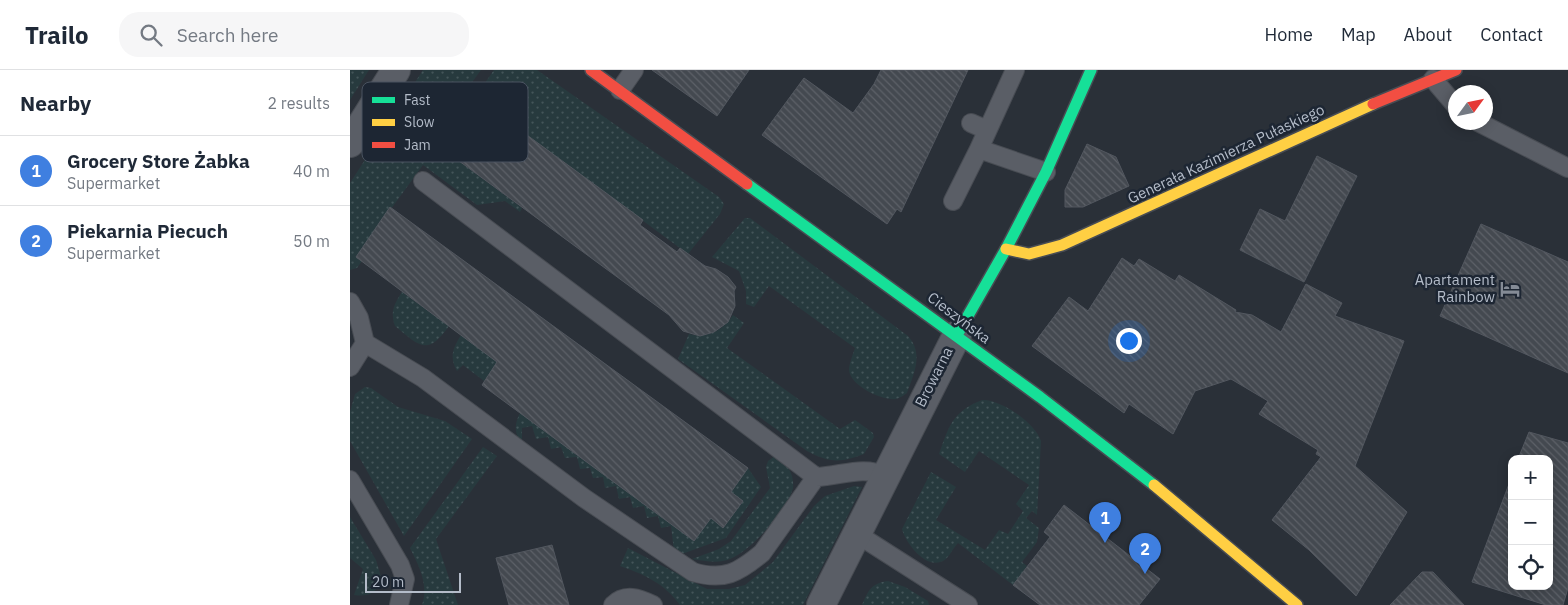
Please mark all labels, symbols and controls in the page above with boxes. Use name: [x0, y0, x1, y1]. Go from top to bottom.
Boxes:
search box: [119, 12, 469, 57]
text: Trailo: [25, 19, 89, 51]
icon: search: [137, 21, 165, 49]
text: Search here: [177, 23, 278, 47]
text: Home: [1265, 23, 1313, 46]
text: Map: [1341, 23, 1376, 46]
text: About: [1404, 23, 1452, 46]
text: Contact: [1480, 23, 1543, 46]
legend: [362, 82, 528, 162]
north arrow: [1448, 85, 1493, 130]
text: Nearby: [20, 89, 91, 117]
text: Fast: [404, 91, 430, 109]
text: 2 results: [267, 93, 330, 113]
street label: Generała Kazimierza Pułaskiego: [1124, 100, 1327, 208]
text: Slow: [404, 113, 435, 131]
text: Jam: [404, 136, 431, 154]
text: Grocery Store Żabka: [67, 149, 250, 173]
text: 1: [31, 161, 41, 181]
text: 40 m: [293, 161, 330, 181]
text: Supermarket: [67, 173, 160, 193]
text: Piekarnia Piecuch: [67, 219, 228, 243]
text: 2: [31, 231, 41, 251]
text: 50 m: [293, 231, 330, 251]
text: Supermarket: [67, 243, 160, 263]
place label: Apartament Rainbow: [1415, 270, 1495, 306]
hotel icon: Apartament Rainbow: [1499, 278, 1521, 300]
street label: Cieszyńska: [924, 288, 995, 348]
your location: [1116, 328, 1142, 354]
street label: Browarna: [910, 344, 957, 410]
map controls: [1508, 455, 1553, 590]
button: +: [1508, 455, 1553, 500]
button: −: [1508, 500, 1553, 545]
pin: 1: [1089, 502, 1121, 543]
pin: 2: [1129, 533, 1161, 574]
button: locate: [1508, 545, 1553, 590]
scale bar: [365, 570, 461, 593]
text: 20 m: [372, 573, 404, 591]

